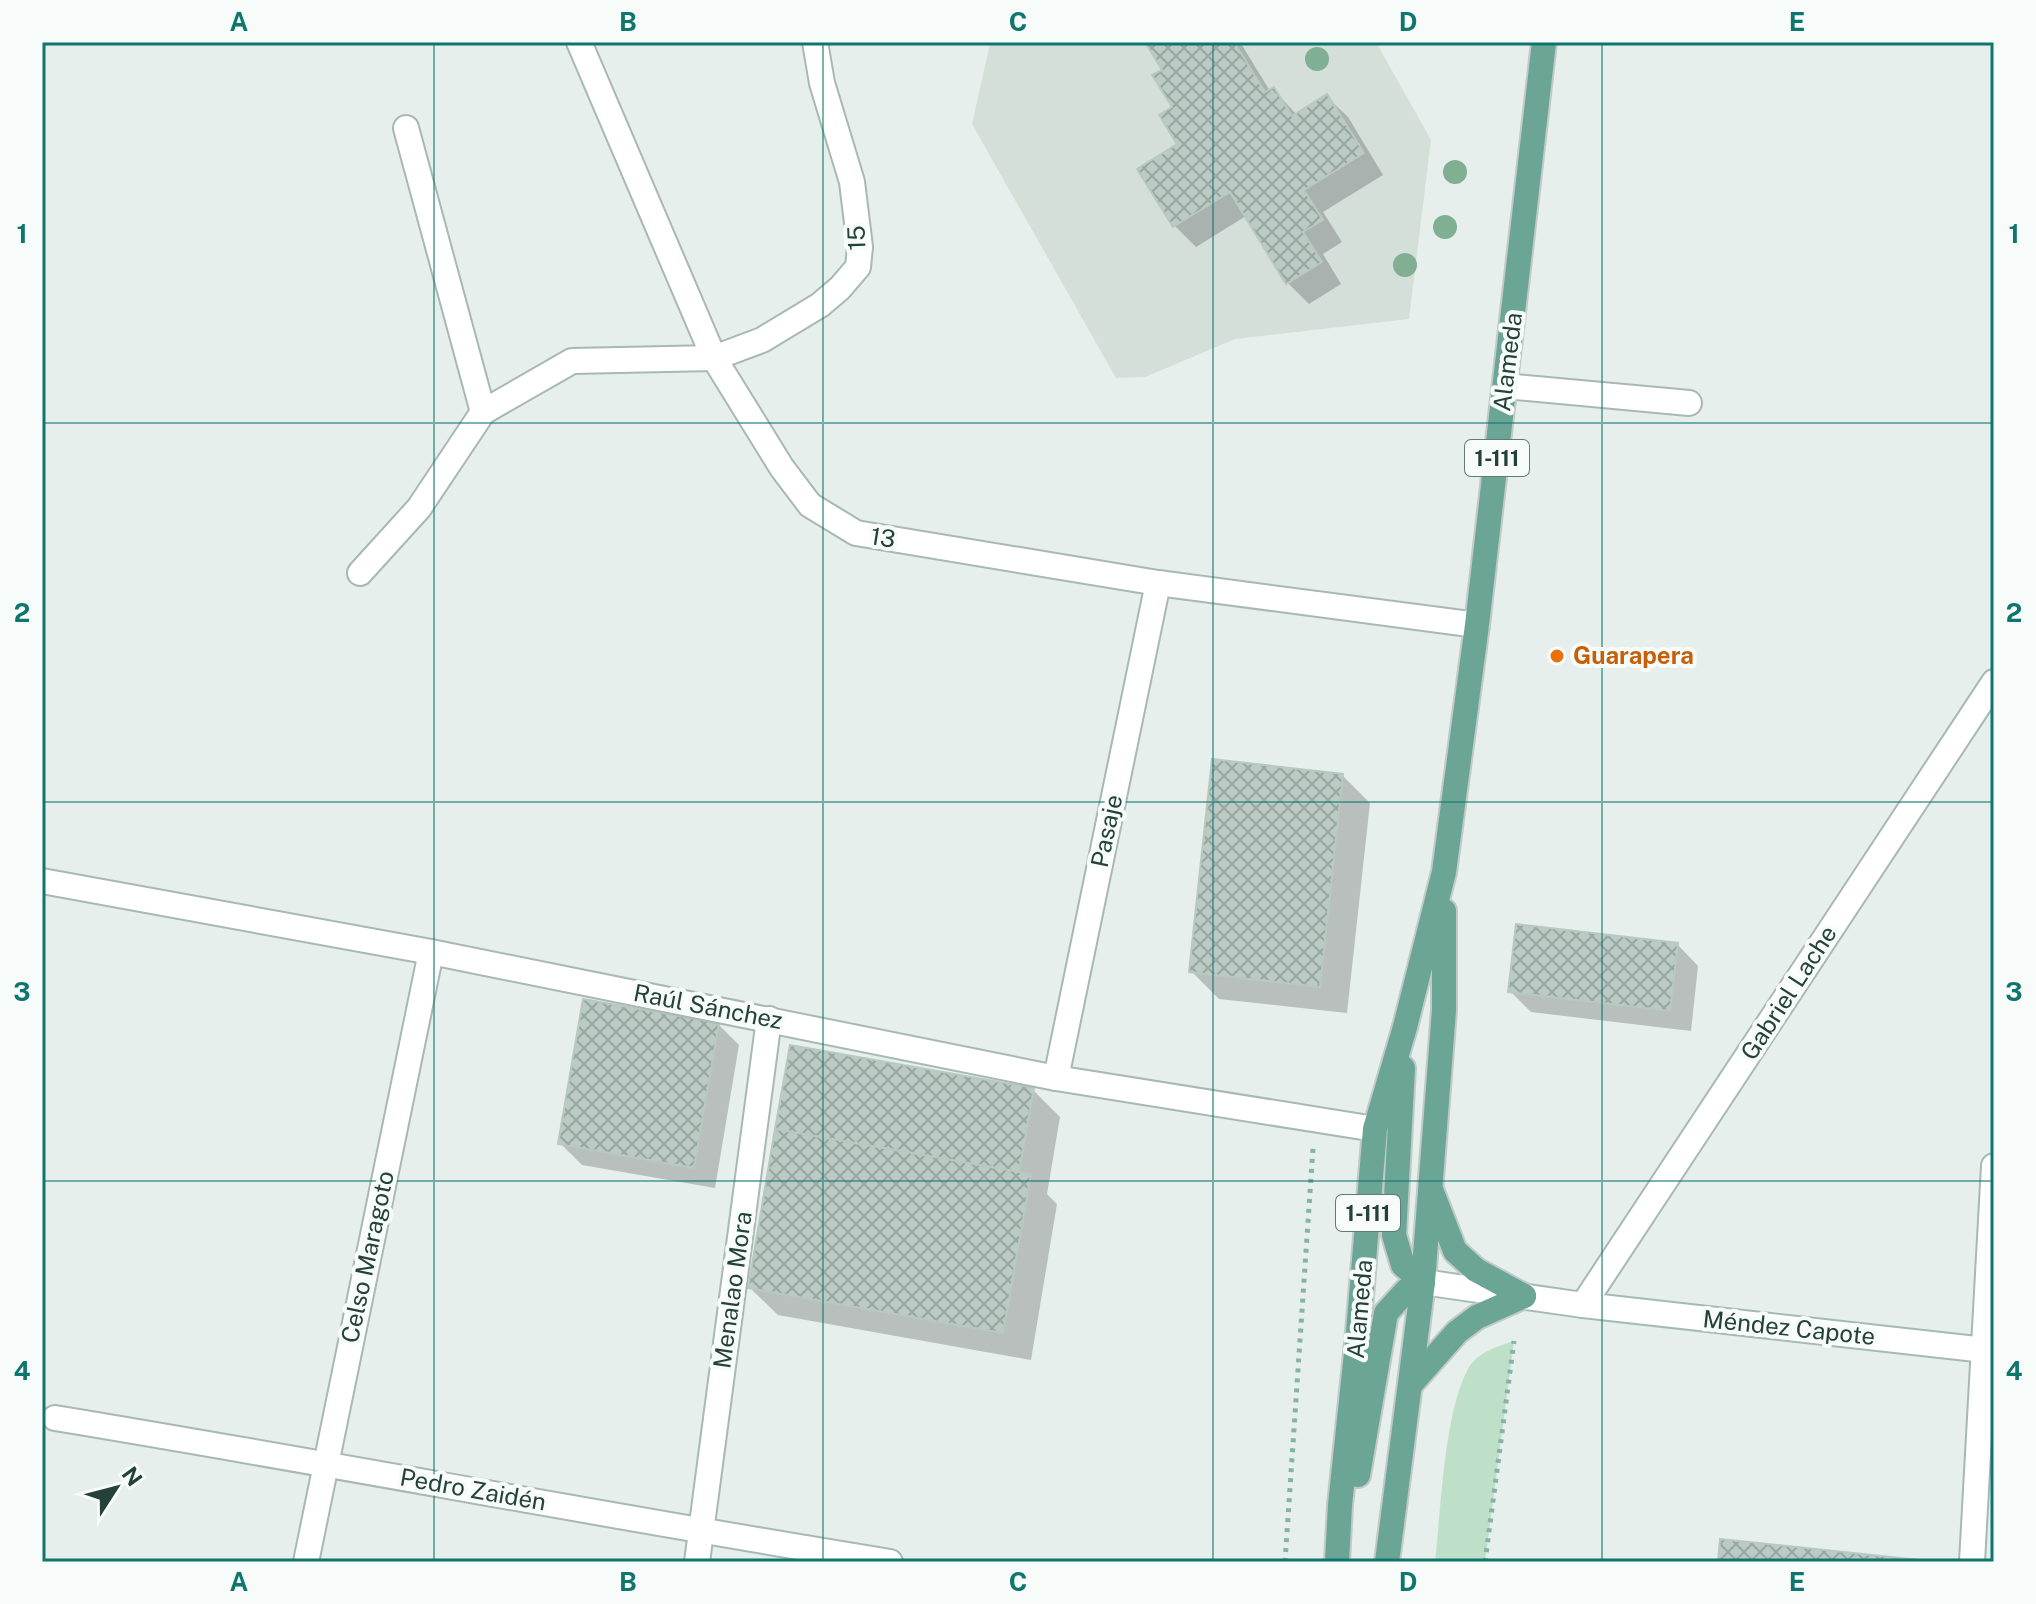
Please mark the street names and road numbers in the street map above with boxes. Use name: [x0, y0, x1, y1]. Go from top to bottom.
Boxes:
street label: 15: [842, 225, 870, 251]
street label: Alameda: [1487, 311, 1527, 413]
road number: 1-111: [1465, 440, 1529, 476]
street label: 13: [869, 521, 898, 553]
street label: Pasaje: [1085, 792, 1127, 870]
street label: Gabriel Lache: [1734, 920, 1842, 1065]
street label: Raúl Sánchez: [631, 978, 785, 1034]
street label: Celso Maragoto: [335, 1168, 399, 1345]
road number: 1-111: [1336, 1195, 1400, 1231]
street label: Menalao Mora: [707, 1210, 757, 1370]
street label: Alameda: [1341, 1258, 1377, 1360]
street label: Méndez Capote: [1702, 1304, 1877, 1350]
street label: Pedro Zaidén: [398, 1462, 548, 1516]

